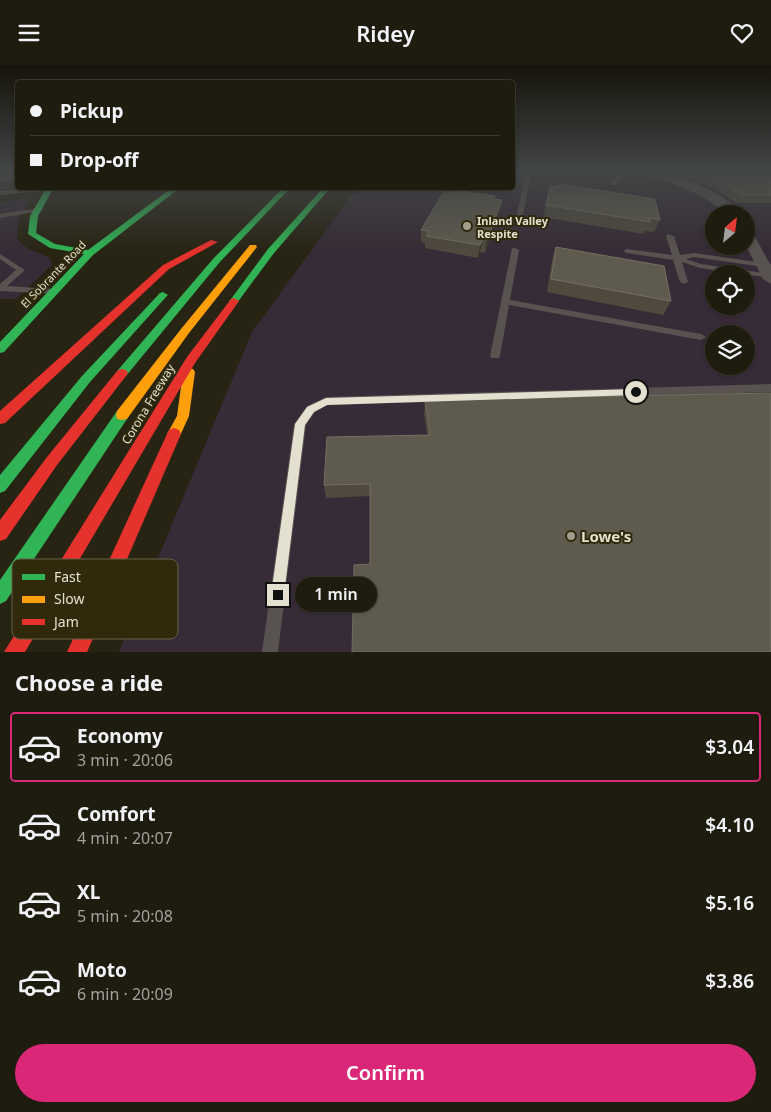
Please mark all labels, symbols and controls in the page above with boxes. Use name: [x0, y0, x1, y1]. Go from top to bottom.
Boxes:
text: Ridey: [356, 18, 415, 48]
icon: menu: [15, 19, 43, 47]
icon: heart: [728, 19, 756, 47]
text: Pickup: [60, 98, 123, 124]
text: Drop-off: [60, 147, 139, 173]
north arrow: [705, 205, 755, 255]
map controls: [705, 205, 755, 375]
place label: Inland Valley Respite: [477, 213, 549, 241]
marker: Inland Valley Respite: [461, 220, 473, 232]
street label: El Sobrante Road: [17, 237, 89, 311]
button: locate: [705, 265, 755, 315]
button: layers: [705, 325, 755, 375]
street label: Corona Freeway: [117, 360, 179, 447]
route start: [625, 381, 647, 403]
place label: Lowe's: [581, 526, 631, 546]
marker: Lowe's: [565, 530, 577, 542]
legend: [12, 559, 178, 639]
text: Fast: [54, 567, 81, 586]
callout: 1 min: [296, 577, 378, 613]
text: 1 min: [314, 583, 358, 605]
route end: [267, 584, 289, 606]
text: Slow: [54, 589, 85, 608]
text: Jam: [52, 612, 79, 631]
text: Choose a ride: [15, 667, 163, 697]
text: Economy: [77, 723, 163, 749]
icon: car: [17, 725, 62, 770]
text: $3.04: [705, 734, 754, 760]
text: 3 min · 20:06: [77, 749, 173, 771]
text: Comfort: [77, 801, 156, 827]
icon: car: [17, 803, 62, 848]
text: $4.10: [705, 812, 754, 838]
text: 4 min · 20:07: [77, 827, 173, 849]
text: XL: [77, 879, 100, 905]
icon: car: [17, 881, 62, 926]
text: $5.16: [705, 890, 754, 916]
text: 5 min · 20:08: [77, 905, 173, 927]
text: Moto: [77, 957, 127, 983]
icon: car: [17, 959, 62, 1004]
text: $3.86: [705, 968, 754, 994]
text: 6 min · 20:09: [77, 983, 173, 1005]
button: Confirm: [15, 1044, 756, 1102]

